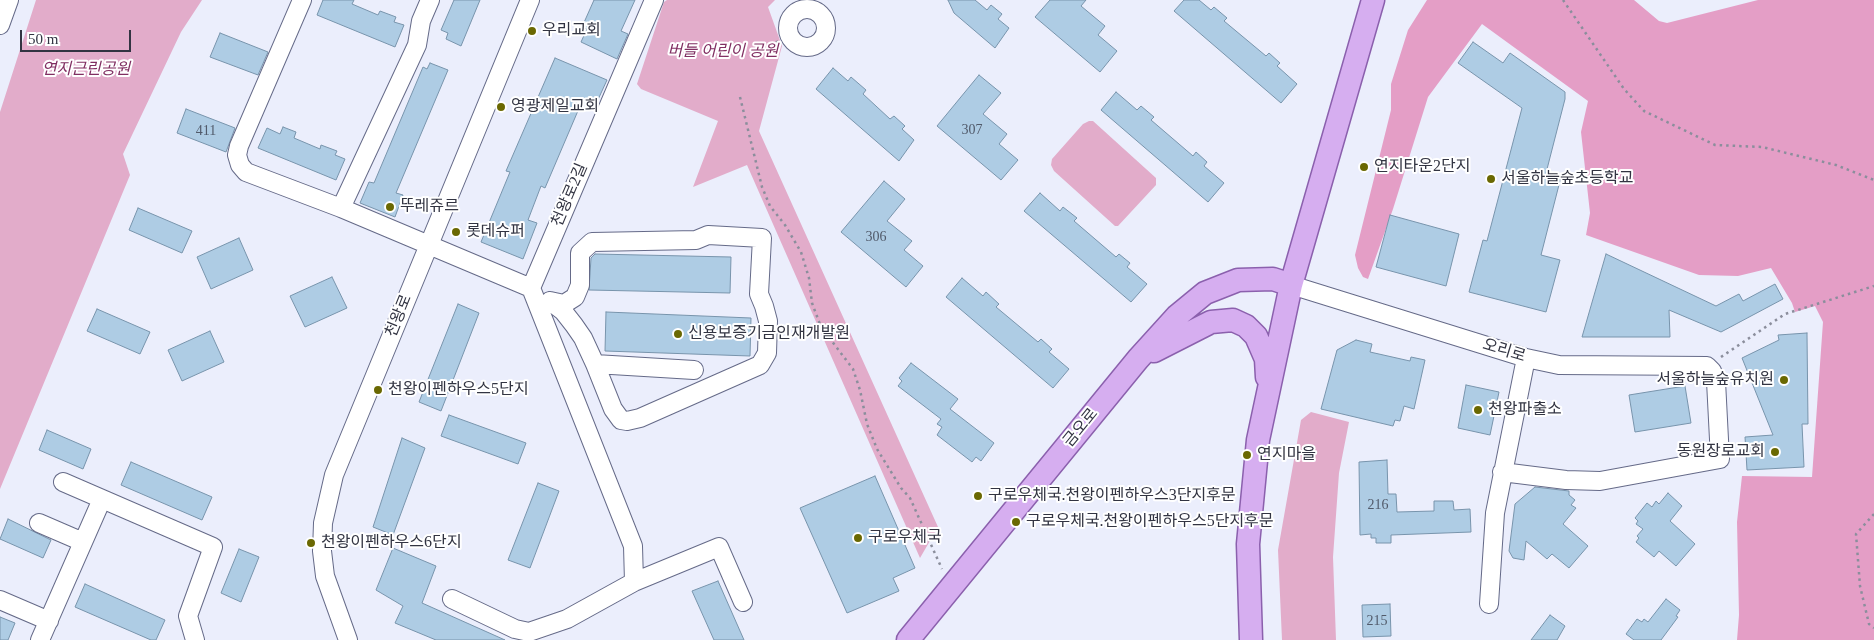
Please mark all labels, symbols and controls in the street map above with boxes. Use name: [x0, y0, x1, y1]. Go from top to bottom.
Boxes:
scale bar: [22, 20, 134, 52]
place label: 우리교회: [542, 21, 601, 41]
marker: 우리교회: [526, 25, 538, 37]
text: 50 m: [28, 31, 58, 47]
park label: 버들 어린이 공원: [667, 42, 779, 62]
park label: 연지근린공원: [42, 60, 130, 80]
place label: 영광제일교회: [511, 97, 599, 117]
marker: 영광제일교회: [495, 101, 507, 113]
house number: 307: [962, 122, 982, 138]
house number: 411: [196, 123, 216, 139]
place label: 연지타운2단지: [1374, 157, 1470, 177]
street label: 천왕로2길: [548, 160, 592, 230]
marker: 연지타운2단지: [1358, 161, 1370, 173]
place label: 서울하늘숲초등학교: [1501, 169, 1633, 189]
marker: 서울하늘숲초등학교: [1485, 173, 1497, 185]
place label: 뚜레쥬르: [400, 197, 459, 217]
marker: 뚜레쥬르: [384, 201, 396, 213]
place label: 롯데슈퍼: [466, 222, 525, 242]
marker: 롯데슈퍼: [450, 226, 462, 238]
house number: 306: [866, 229, 886, 245]
street label: 천왕로: [382, 292, 416, 340]
place label: 신용보증기금인재개발원: [688, 324, 850, 344]
marker: 신용보증기금인재개발원: [672, 328, 684, 340]
street label: 오리로: [1480, 335, 1528, 367]
place label: 서울하늘숲유치원: [1656, 370, 1774, 390]
marker: 서울하늘숲유치원: [1778, 374, 1790, 386]
place label: 천왕이펜하우스5단지: [388, 380, 528, 400]
marker: 천왕이펜하우스5단지: [372, 384, 384, 396]
place label: 천왕파출소: [1488, 400, 1562, 420]
marker: 천왕파출소: [1472, 404, 1484, 416]
street label: 금오로: [1060, 405, 1102, 451]
place label: 동원장로교회: [1677, 442, 1765, 462]
place label: 연지마을: [1257, 445, 1316, 465]
marker: 동원장로교회: [1769, 446, 1781, 458]
marker: 연지마을: [1241, 449, 1253, 461]
place label: 구로우체국.천왕이펜하우스3단지후문: [988, 486, 1236, 506]
marker: 구로우체국.천왕이펜하우스3단지후문: [972, 490, 984, 502]
house number: 216: [1368, 497, 1389, 513]
place label: 구로우체국.천왕이펜하우스5단지후문: [1026, 512, 1274, 532]
marker: 구로우체국.천왕이펜하우스5단지후문: [1010, 516, 1022, 528]
place label: 구로우체국: [868, 528, 942, 548]
marker: 구로우체국: [852, 532, 864, 544]
place label: 천왕이펜하우스6단지: [321, 533, 461, 553]
marker: 천왕이펜하우스6단지: [305, 537, 317, 549]
house number: 215: [1366, 613, 1388, 629]

